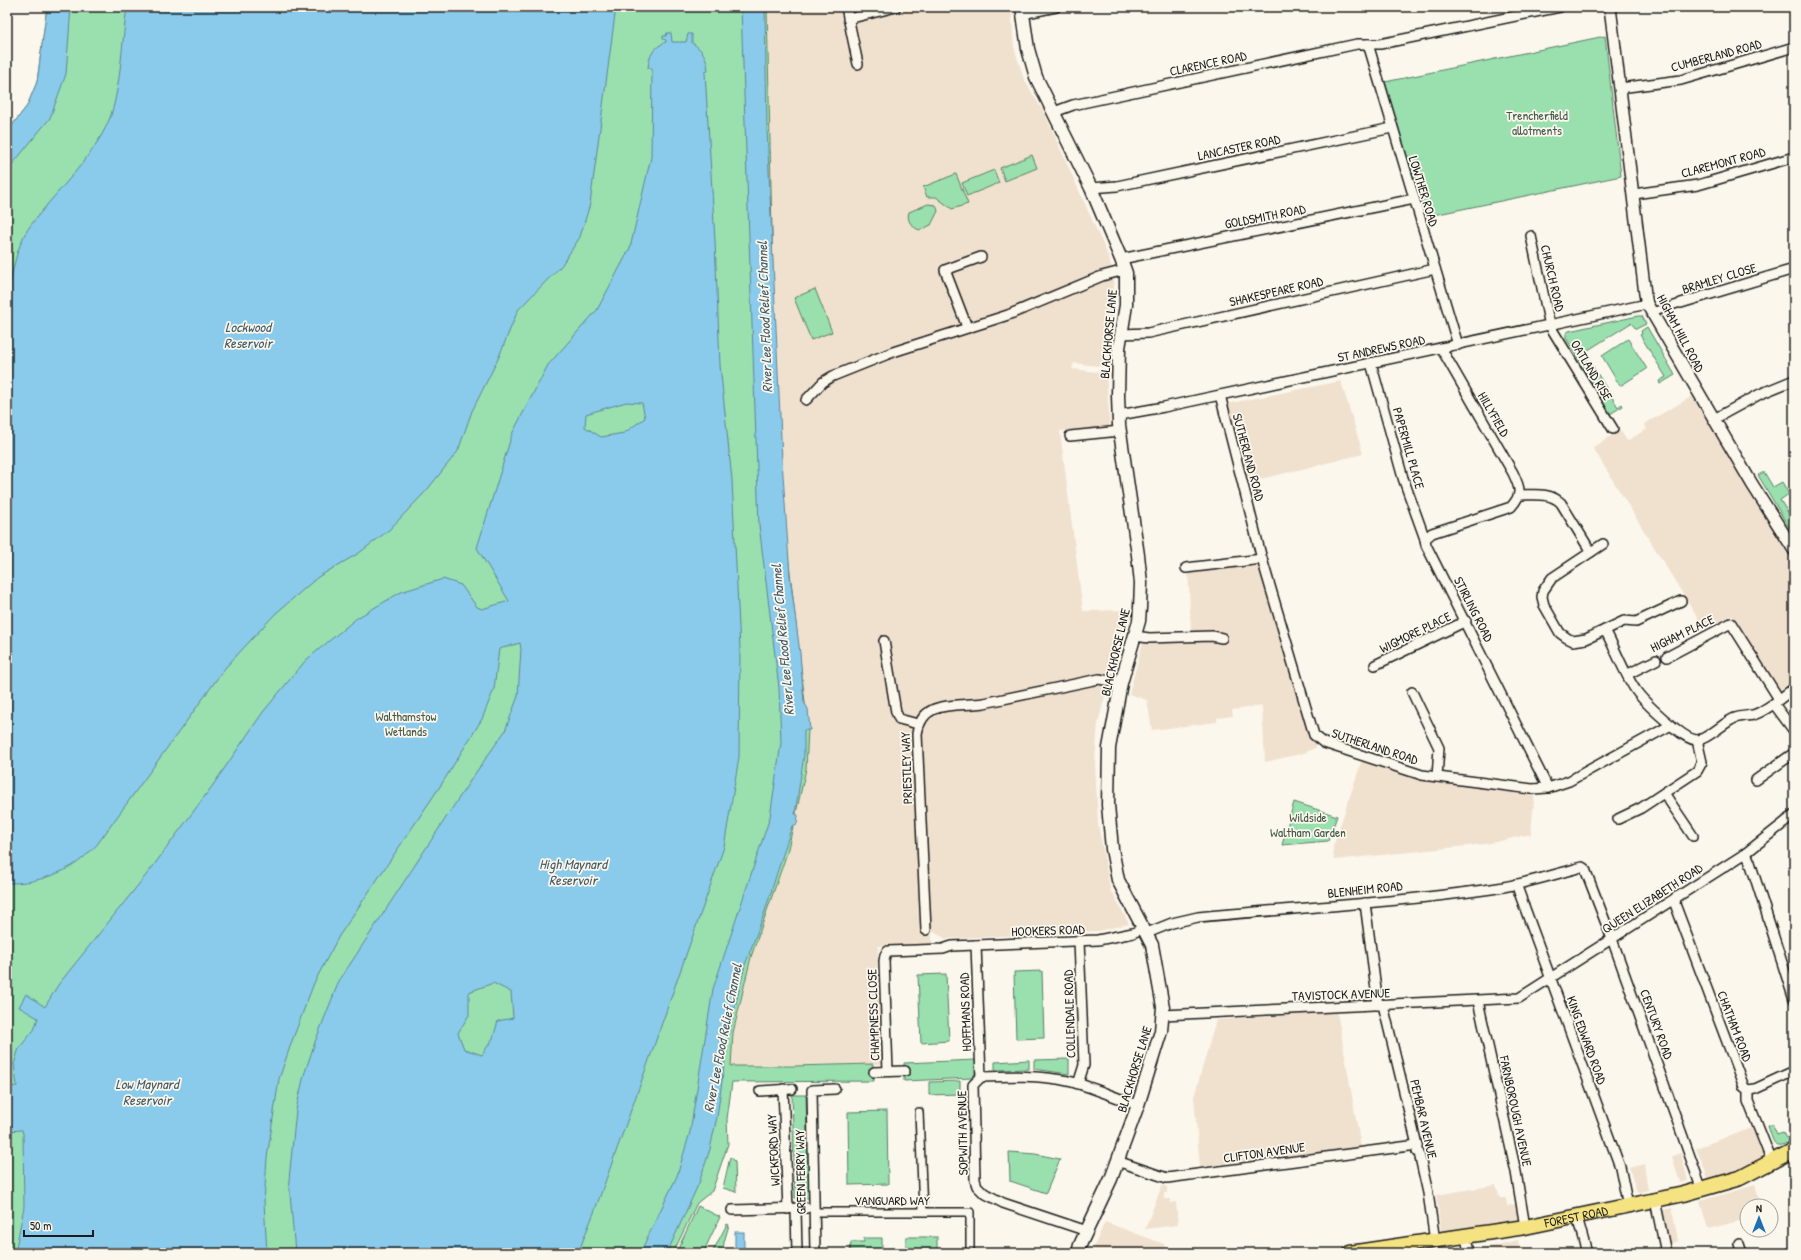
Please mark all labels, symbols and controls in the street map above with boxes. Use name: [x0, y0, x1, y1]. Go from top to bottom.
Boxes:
street label: CUMBERLAND ROAD: [1669, 34, 1764, 76]
street label: CLARENCE ROAD: [1168, 46, 1249, 80]
park label: Trencherfield allotments: [1506, 106, 1568, 139]
street label: LANCASTER ROAD: [1196, 129, 1283, 165]
street label: CLAREMONT ROAD: [1679, 142, 1768, 182]
street label: LOWTHER ROAD: [1405, 154, 1443, 229]
street label: GOLDSMITH ROAD: [1223, 199, 1308, 233]
water label: River Lee Flood Relief Channel: [752, 240, 776, 393]
street label: CHURCH ROAD: [1537, 243, 1570, 314]
street label: BRAMLEY CLOSE: [1680, 258, 1759, 298]
street label: SHAKESPEARE ROAD: [1227, 271, 1325, 311]
street label: BLACKHORSE LANE: [1095, 288, 1121, 379]
street label: HIGHAM HILL ROAD: [1653, 291, 1710, 376]
water label: Lockwood Reservoir: [224, 317, 274, 352]
street label: ST ANDREWS ROAD: [1336, 330, 1427, 366]
street label: OATLAND RISE: [1567, 336, 1617, 404]
street label: HILLYFIELD: [1474, 388, 1515, 441]
street label: PAPERMILL PLACE: [1389, 405, 1429, 491]
street label: SUTHERLAND ROAD: [1229, 411, 1270, 504]
water label: River Lee Flood Relief Channel: [766, 563, 798, 716]
street label: STIRLING ROAD: [1450, 573, 1498, 645]
street label: BLACKHORSE LANE: [1096, 606, 1134, 698]
street label: WIGMORE PLACE: [1376, 607, 1454, 657]
street label: HIGHAM PLACE: [1647, 610, 1717, 656]
park label: Walthamstow Wetlands: [375, 707, 437, 740]
street label: SUTHERLAND ROAD: [1329, 724, 1421, 769]
street label: PRIESTLEY WAY: [896, 731, 916, 805]
park label: Wildside Waltham Garden: [1270, 808, 1346, 841]
water label: High Maynard Reservoir: [539, 854, 609, 889]
street label: QUEEN ELIZABETH ROAD: [1598, 858, 1707, 937]
street label: BLENHEIM ROAD: [1327, 876, 1404, 902]
street label: HOOKERS ROAD: [1011, 920, 1086, 940]
water label: River Lee Flood Relief Channel: [698, 961, 746, 1114]
street label: CHAMPNESS CLOSE: [862, 968, 884, 1061]
street label: COLLENDALE ROAD: [1058, 969, 1080, 1059]
street label: HOFFMANS ROAD: [955, 972, 975, 1052]
street label: TAVISTOCK AVENUE: [1292, 983, 1391, 1005]
street label: CENTURY ROAD: [1636, 986, 1678, 1062]
street label: CHATHAM ROAD: [1713, 988, 1757, 1065]
street label: KING EDWARD ROAD: [1563, 993, 1612, 1088]
street label: BLACKHORSE LANE: [1112, 1023, 1156, 1114]
street label: FARNBOROUGH AVENUE: [1495, 1053, 1537, 1168]
water label: Low Maynard Reservoir: [116, 1074, 181, 1109]
street label: PEMBAR AVENUE: [1406, 1078, 1442, 1161]
street label: SOPWITH AVENUE: [952, 1090, 972, 1176]
street label: WICKFORD WAY: [762, 1113, 784, 1187]
street label: GREEN FERRY WAY: [790, 1129, 810, 1215]
street label: CLIFTON AVENUE: [1222, 1137, 1306, 1167]
street label: VANGUARD WAY: [854, 1191, 930, 1209]
north arrow: [1739, 1198, 1779, 1238]
street label: FOREST ROAD: [1542, 1201, 1610, 1232]
text: N: [1756, 1201, 1762, 1215]
scale bar: [24, 1212, 93, 1238]
text: 50 m: [30, 1217, 51, 1234]

